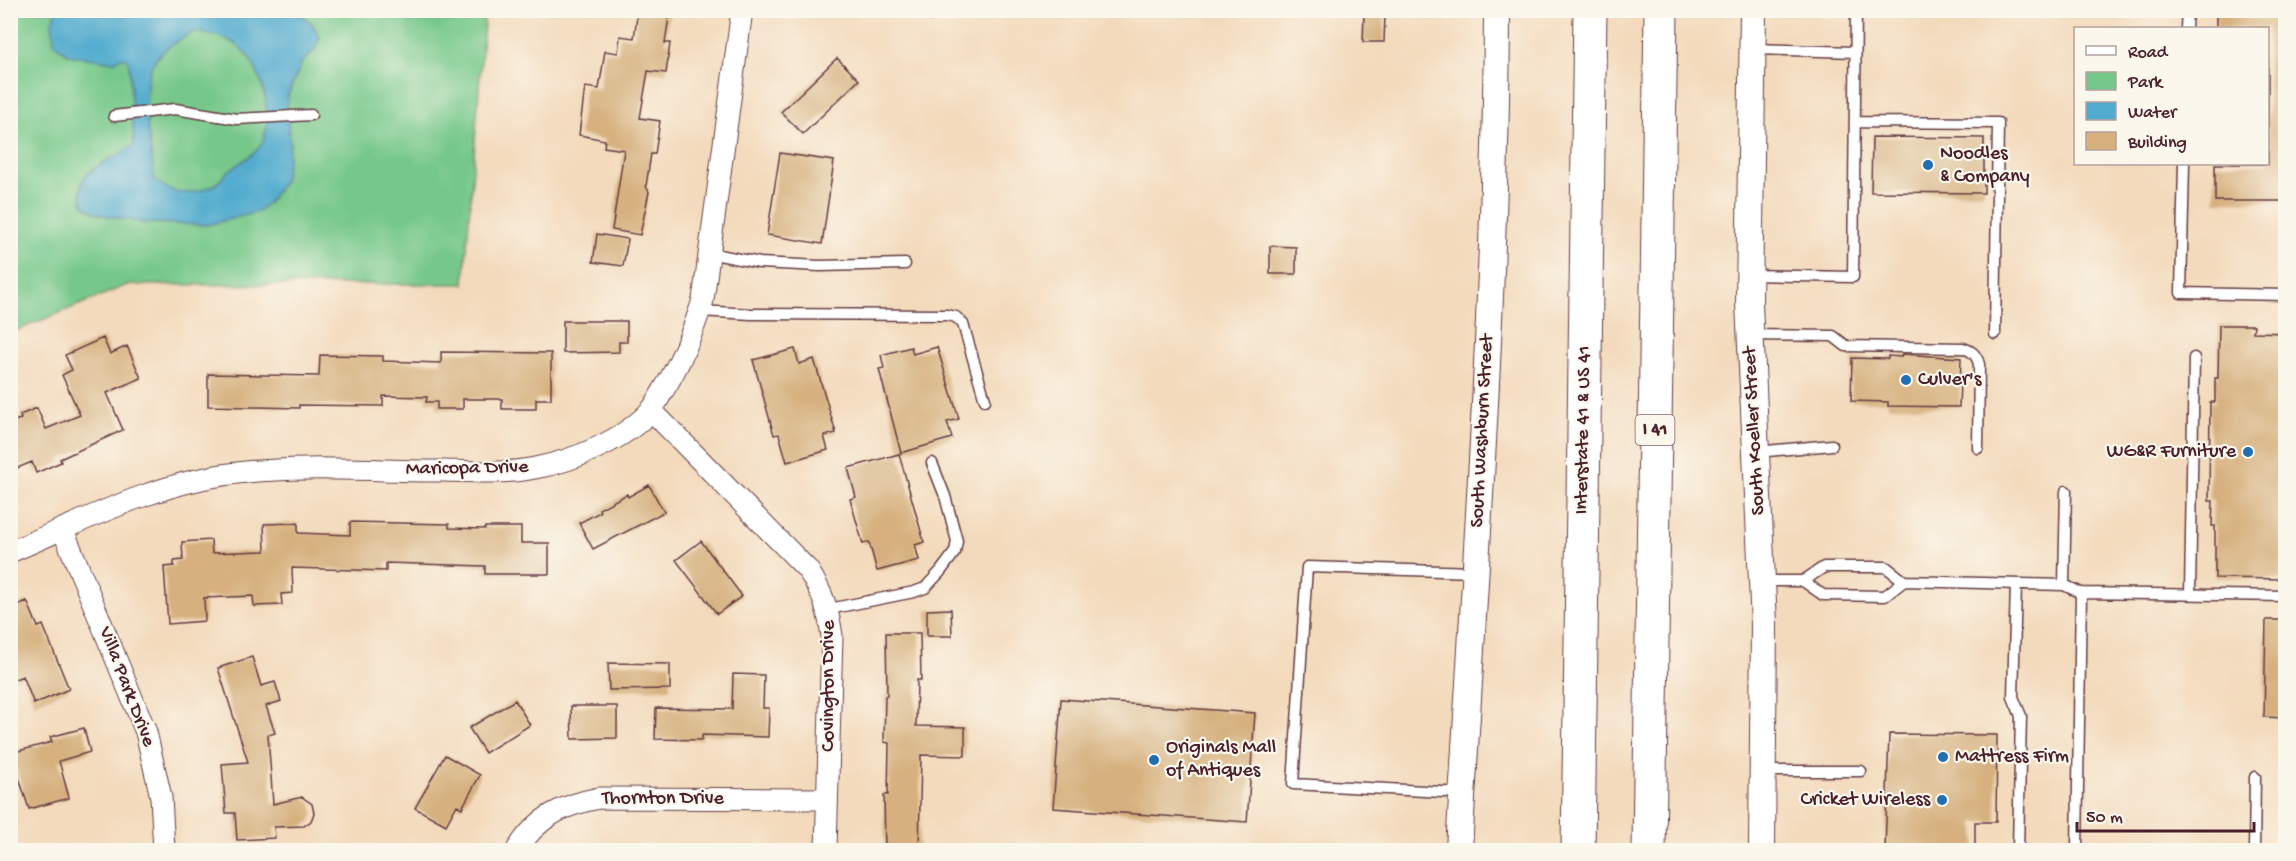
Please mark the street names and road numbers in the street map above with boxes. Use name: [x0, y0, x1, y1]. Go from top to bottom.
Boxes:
street label: South Washburn Street: [1466, 332, 1500, 528]
street label: South Koeller Street: [1739, 344, 1771, 516]
street label: Interstate 41 & US 41: [1571, 345, 1597, 515]
road number: I 41: [1636, 415, 1674, 445]
street label: Maricopa Drive: [405, 456, 529, 482]
street label: Covington Drive: [818, 620, 841, 752]
street label: Villa Park Drive: [92, 623, 160, 751]
street label: Thornton Drive: [601, 788, 725, 811]

